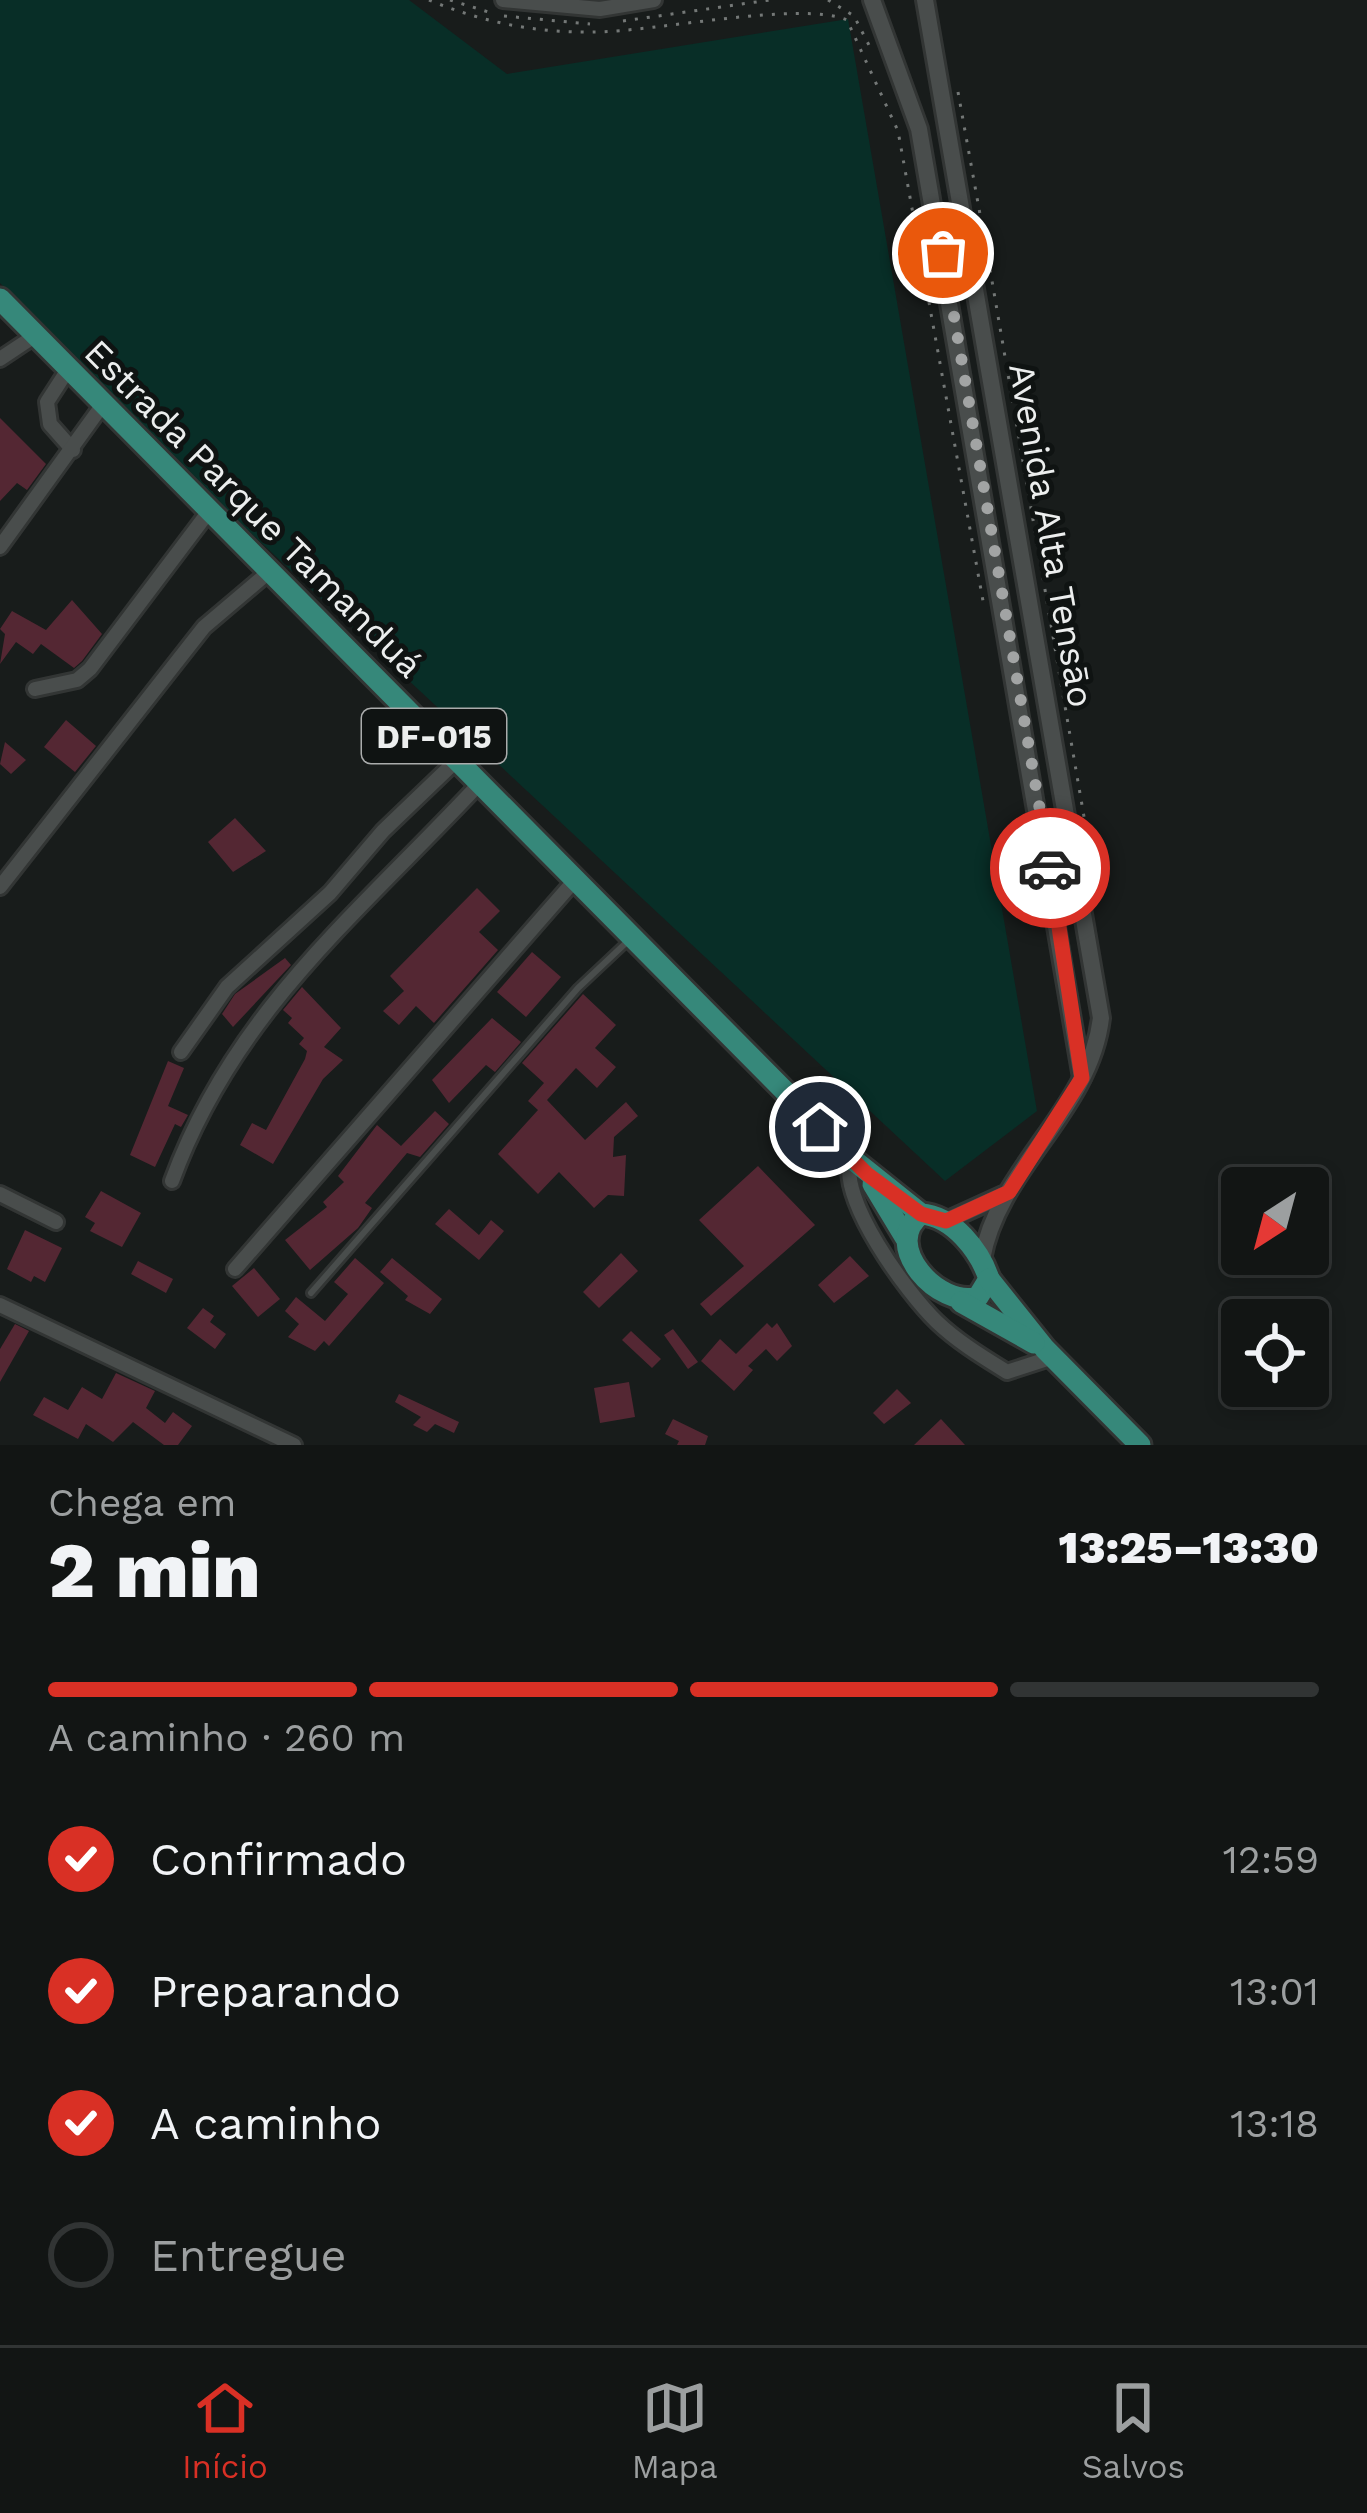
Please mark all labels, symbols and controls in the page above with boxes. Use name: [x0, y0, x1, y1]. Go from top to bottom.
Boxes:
pin: [892, 202, 994, 304]
icon: bag: [910, 220, 976, 286]
street label: Estrada Parque Tamanduá: [76, 331, 431, 686]
street label: Avenida Alta Tensāo: [1000, 360, 1102, 711]
road number: DF-015: [362, 709, 506, 763]
courier: [990, 808, 1110, 928]
icon: car: [1017, 835, 1083, 901]
pin: [769, 1076, 871, 1178]
icon: home: [787, 1094, 853, 1160]
north arrow: [1221, 1167, 1329, 1275]
map controls: [1221, 1167, 1329, 1407]
button: locate: [1221, 1299, 1329, 1407]
text: Chega em: [48, 1480, 236, 1525]
text: 13:25–13:30: [1059, 1521, 1319, 1574]
text: 2 min: [48, 1524, 261, 1616]
text: A caminho · 260 m: [48, 1715, 405, 1760]
icon: check: [48, 1826, 114, 1892]
text: Confirmado: [150, 1833, 407, 1886]
text: 12:59: [1223, 1837, 1319, 1882]
icon: check: [48, 1958, 114, 2024]
text: Preparando: [150, 1965, 401, 2018]
text: 13:01: [1230, 1969, 1319, 2014]
icon: check: [48, 2090, 114, 2156]
text: A caminho: [150, 2097, 381, 2150]
text: 13:18: [1230, 2101, 1319, 2146]
text: Entregue: [150, 2229, 346, 2282]
tab: Início: [182, 2375, 268, 2486]
tab: Mapa: [632, 2375, 718, 2486]
tab: Salvos: [1082, 2375, 1185, 2486]

